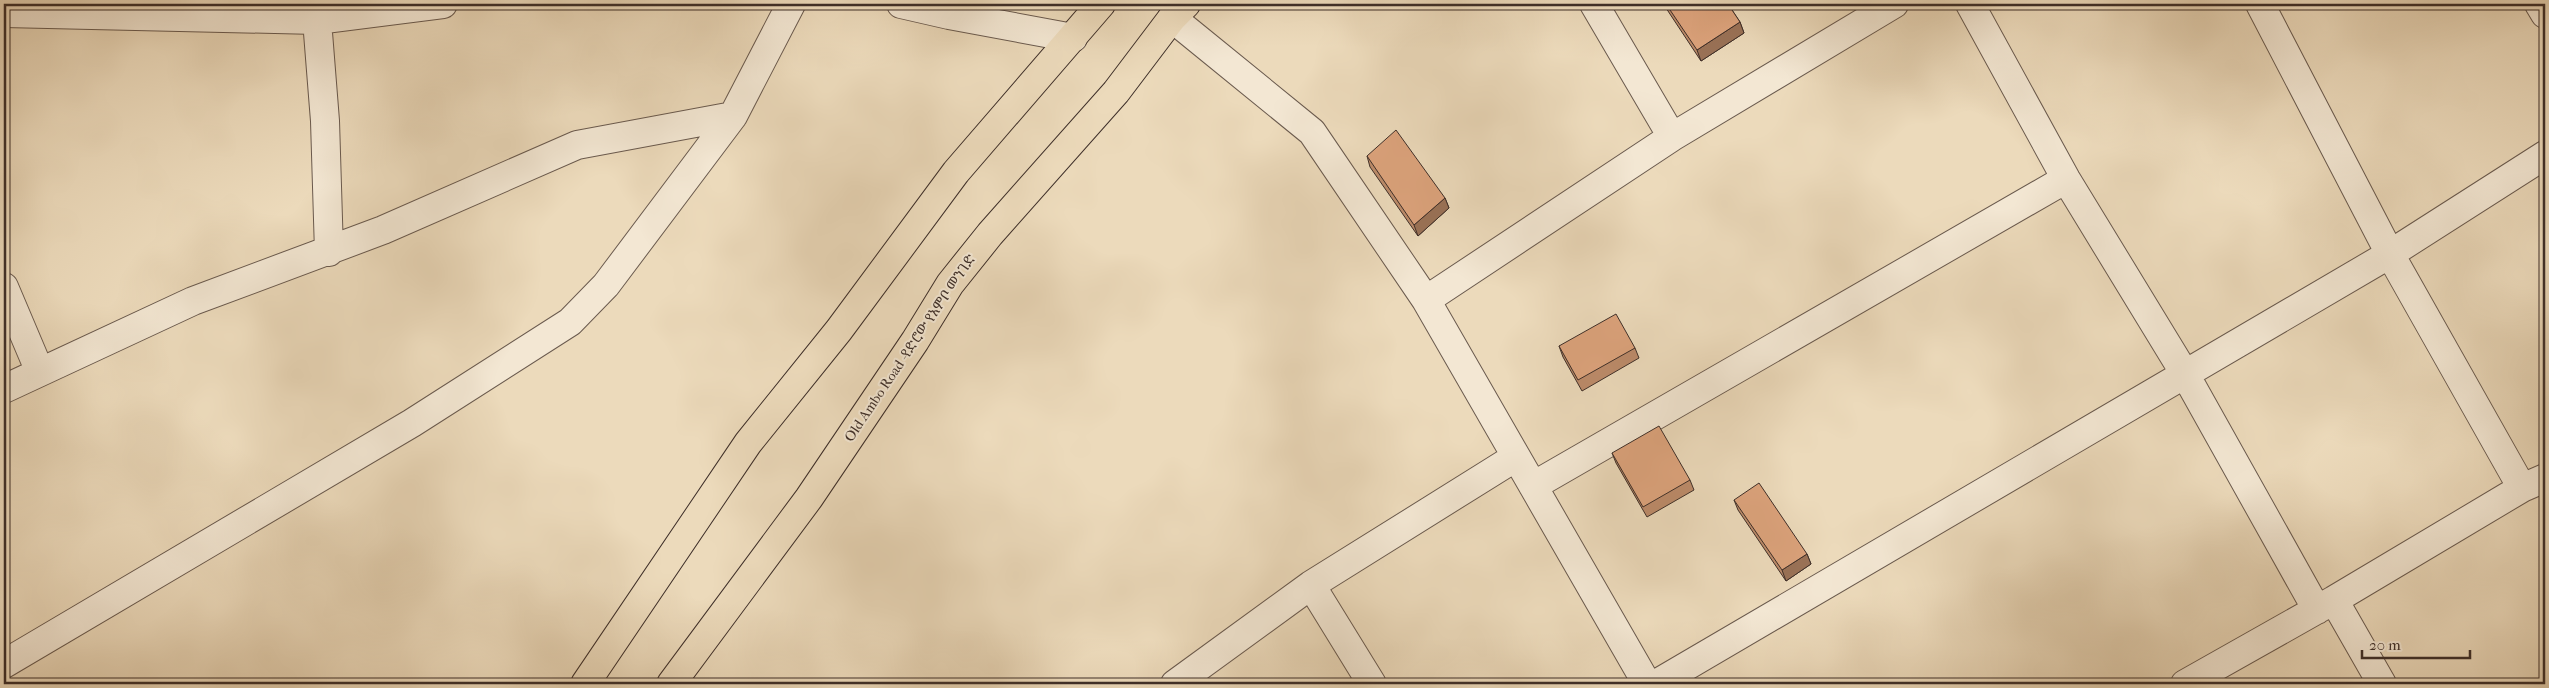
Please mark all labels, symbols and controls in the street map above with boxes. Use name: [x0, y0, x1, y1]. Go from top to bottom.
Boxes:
street label: Old Ambo Road -የድሮው የአምቦ መንገድ: [841, 251, 979, 445]
scale bar: [2362, 628, 2469, 660]
text: 20 m: [2369, 636, 2401, 654]

